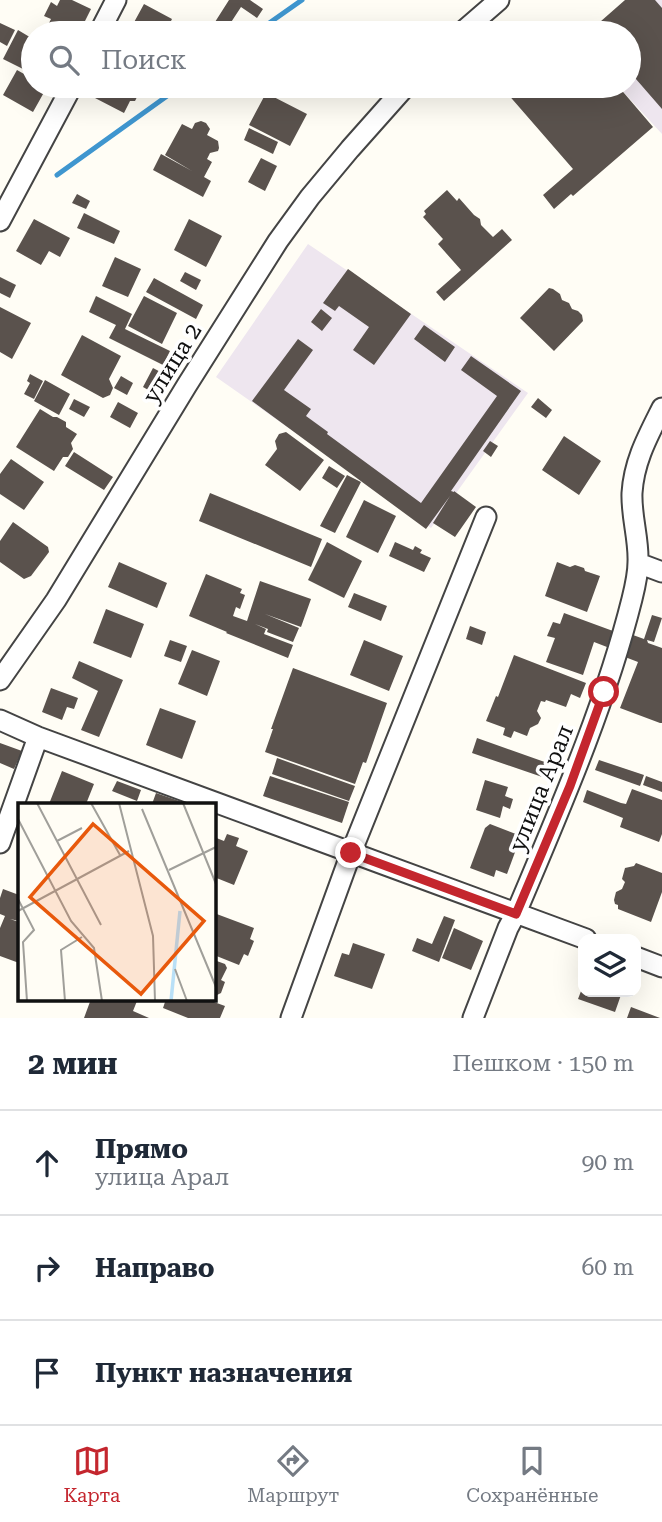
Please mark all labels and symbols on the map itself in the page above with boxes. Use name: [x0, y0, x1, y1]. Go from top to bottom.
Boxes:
street label: улица 2: [137, 318, 207, 408]
route start: [588, 676, 619, 707]
street label: улица Арал: [504, 721, 579, 856]
inset map: [18, 803, 215, 1000]
route end: [335, 837, 366, 868]

